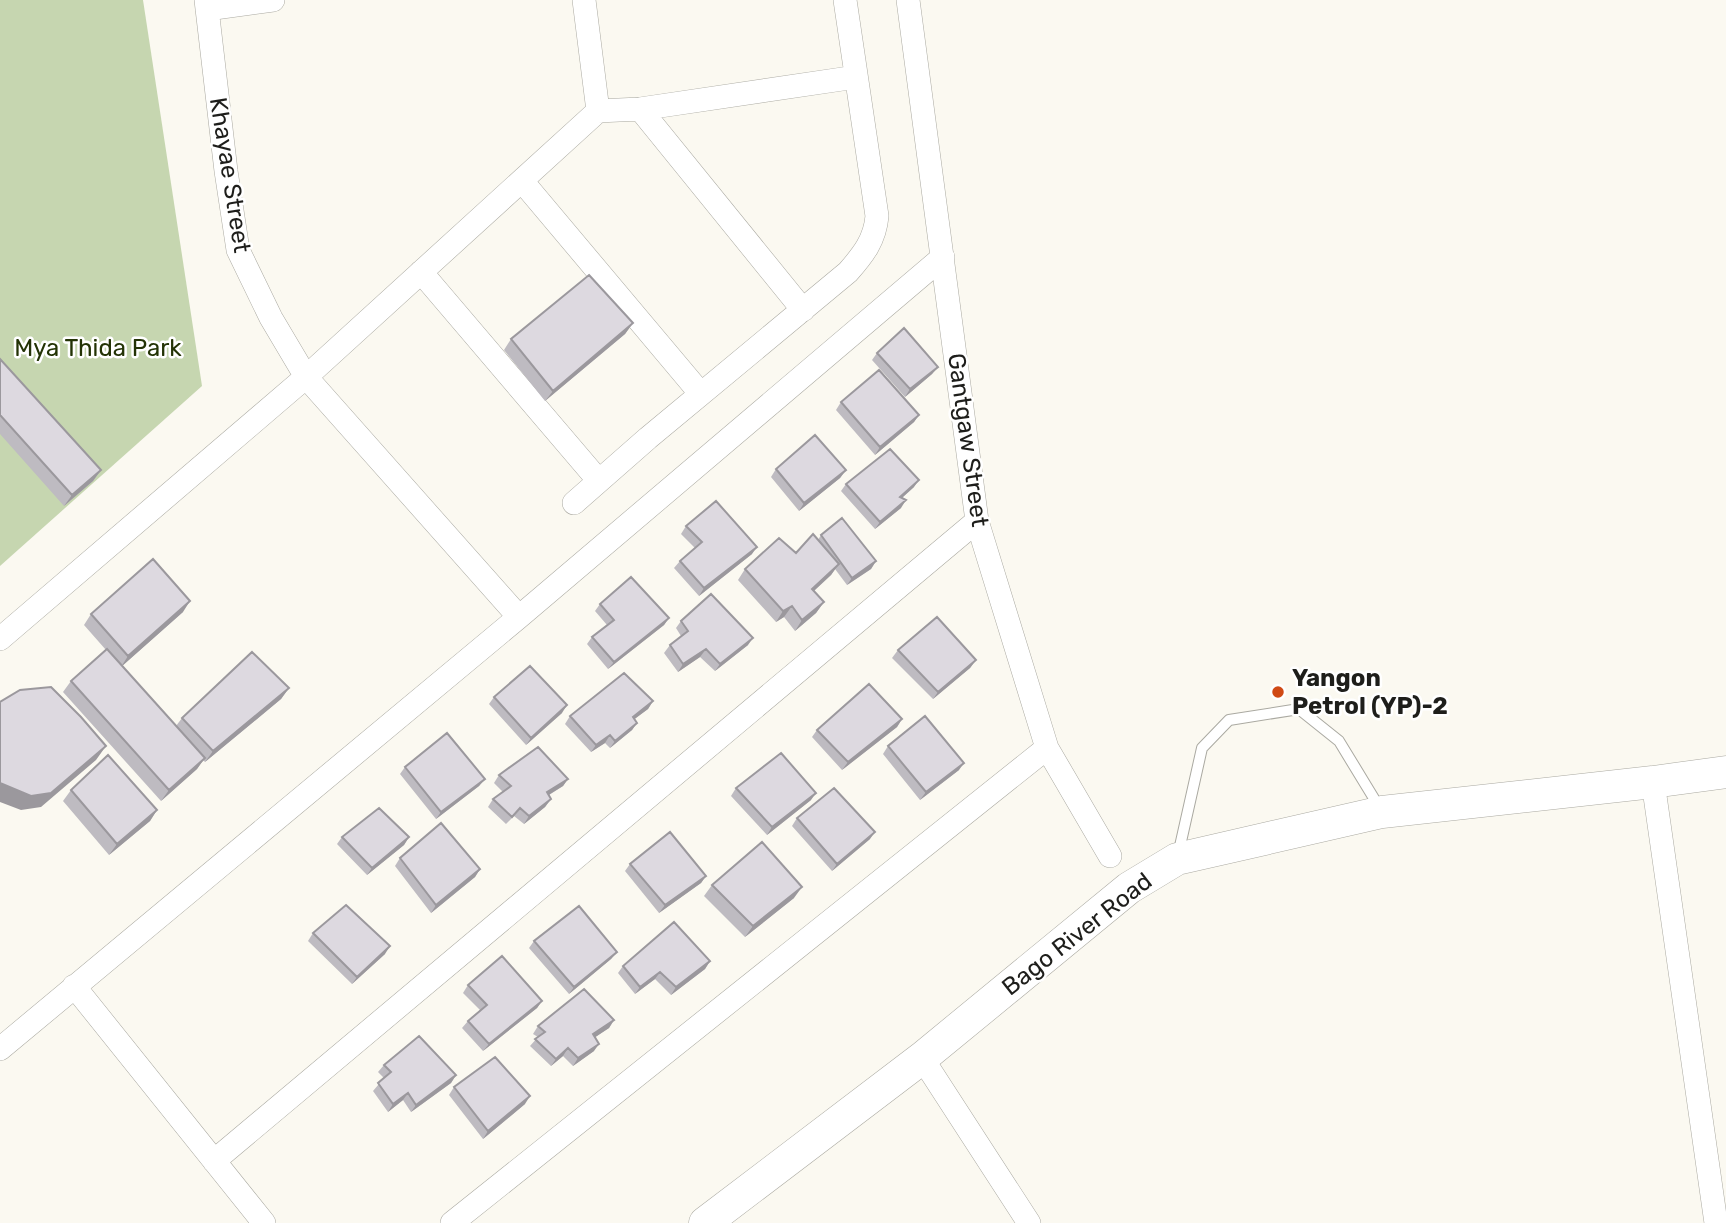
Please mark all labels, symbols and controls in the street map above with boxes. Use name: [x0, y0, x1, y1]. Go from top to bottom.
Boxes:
street label: Khayae Street: [204, 95, 256, 255]
park label: Mya Thida Park: [14, 334, 182, 362]
street label: Gantgaw Street: [942, 351, 994, 529]
place label: Yangon Petrol (YP)-2: [1292, 664, 1448, 720]
marker: Yangon Petrol (YP)-2: [1270, 684, 1286, 700]
street label: Bago River Road: [997, 867, 1157, 1001]

